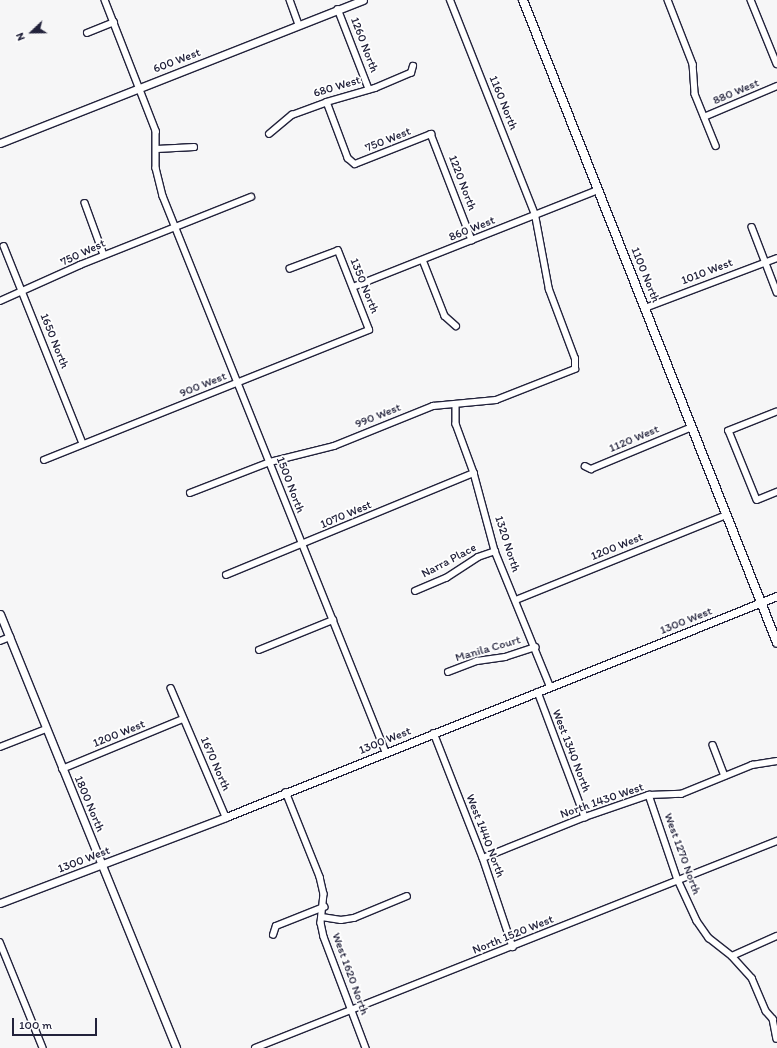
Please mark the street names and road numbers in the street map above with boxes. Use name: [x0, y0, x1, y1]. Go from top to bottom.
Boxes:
street label: 1260 North: [347, 15, 381, 75]
street label: 600 West: [151, 45, 203, 77]
street label: 680 West: [312, 73, 362, 101]
street label: 1160 North: [486, 74, 520, 132]
street label: 880 West: [711, 76, 761, 108]
street label: 750 West: [363, 124, 413, 156]
street label: 1220 North: [445, 153, 479, 213]
street label: 860 West: [447, 213, 497, 245]
street label: 750 West: [58, 236, 108, 270]
street label: 1100 North: [627, 245, 663, 305]
street label: 1350 North: [346, 256, 382, 316]
street label: 1010 West: [679, 256, 735, 288]
street label: 1650 North: [36, 311, 72, 371]
street label: 900 West: [178, 369, 228, 401]
street label: 990 West: [353, 400, 403, 432]
street label: 1120 West: [607, 422, 661, 456]
street label: 1500 North: [273, 455, 307, 515]
street label: 1070 West: [318, 498, 374, 532]
street label: 1320 North: [491, 514, 523, 574]
street label: 1200 West: [589, 530, 645, 564]
street label: Narra Place: [419, 541, 479, 581]
street label: 1300 West: [658, 604, 714, 638]
street label: Manila Court: [454, 633, 522, 665]
street label: West 1340 North: [549, 708, 593, 794]
street label: 1200 West: [91, 717, 147, 751]
street label: 1300 West: [357, 724, 413, 758]
street label: 1670 North: [197, 735, 233, 793]
street label: 1800 North: [71, 774, 107, 834]
street label: North 1430 West: [558, 780, 646, 822]
street label: West 1440 North: [462, 792, 508, 880]
street label: West 1270 North: [661, 811, 703, 897]
street label: 1300 West: [56, 843, 112, 877]
street label: North 1520 West: [470, 912, 556, 958]
street label: West 1620 North: [328, 931, 372, 1017]

